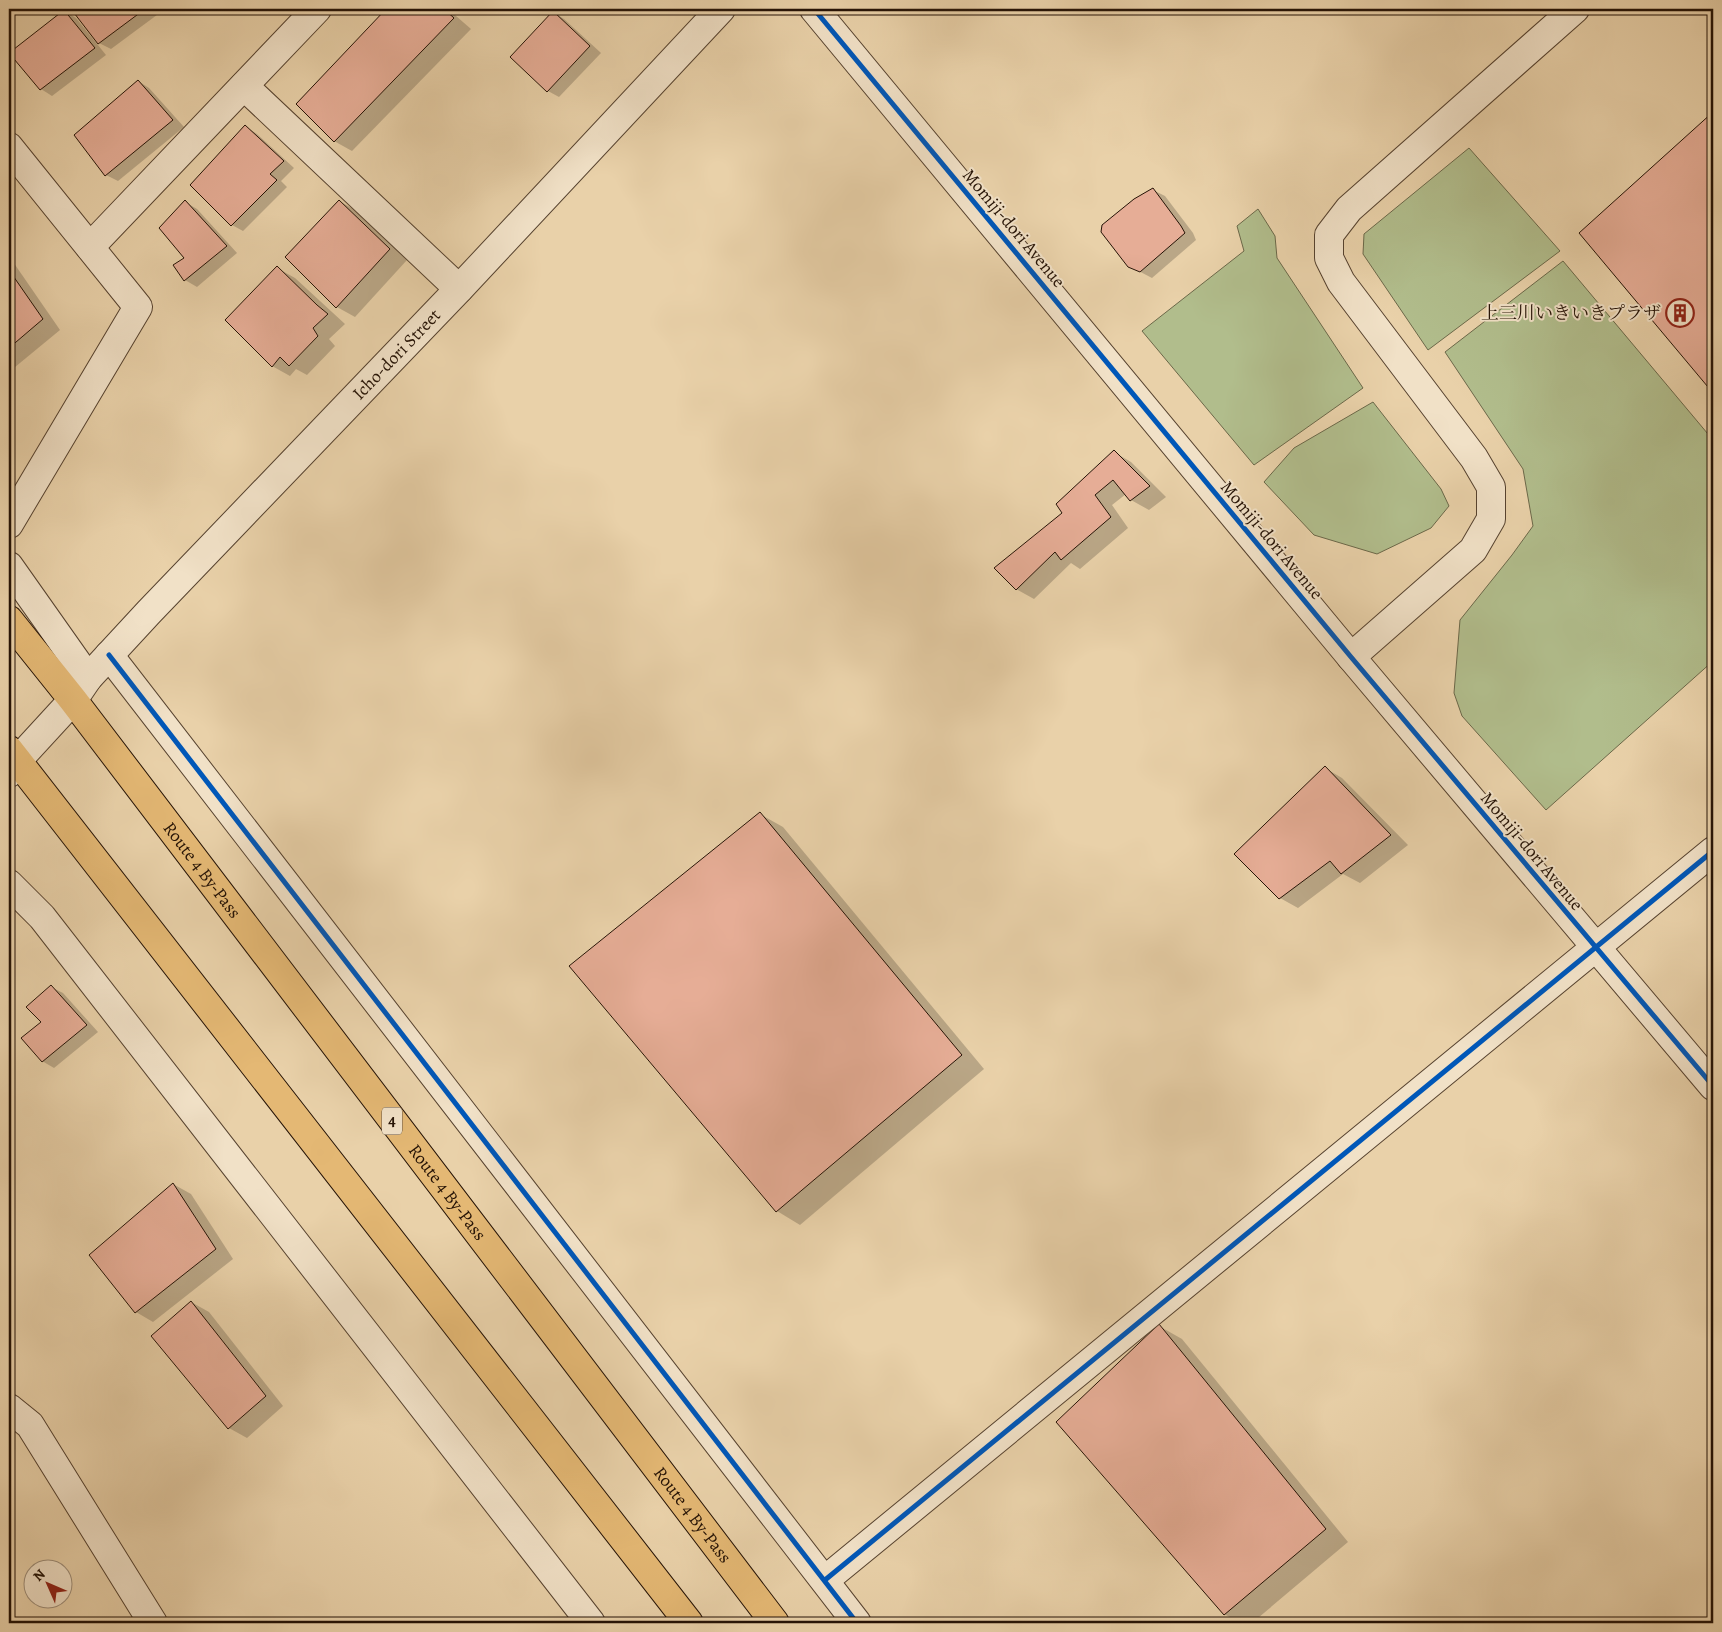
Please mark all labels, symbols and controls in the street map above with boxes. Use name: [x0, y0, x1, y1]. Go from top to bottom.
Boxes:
street label: Momiji-dori Avenue: [957, 164, 1071, 292]
building icon: 上三川いきいきプラザ: [1665, 298, 1695, 328]
place label: 上三川いきいきプラザ: [1481, 301, 1661, 325]
street label: Icho-dori Street: [347, 303, 446, 405]
street label: Momiji-dori Avenue: [1215, 476, 1329, 604]
street label: Momiji-dori Avenue: [1475, 787, 1589, 915]
street label: Route 4 By-Pass: [158, 817, 247, 923]
road number: 4: [382, 1108, 402, 1134]
street label: Route 4 By-Pass: [403, 1139, 492, 1246]
street label: Route 4 By-Pass: [648, 1462, 737, 1568]
north arrow: [22, 1560, 72, 1610]
text: N: [29, 1565, 49, 1585]

